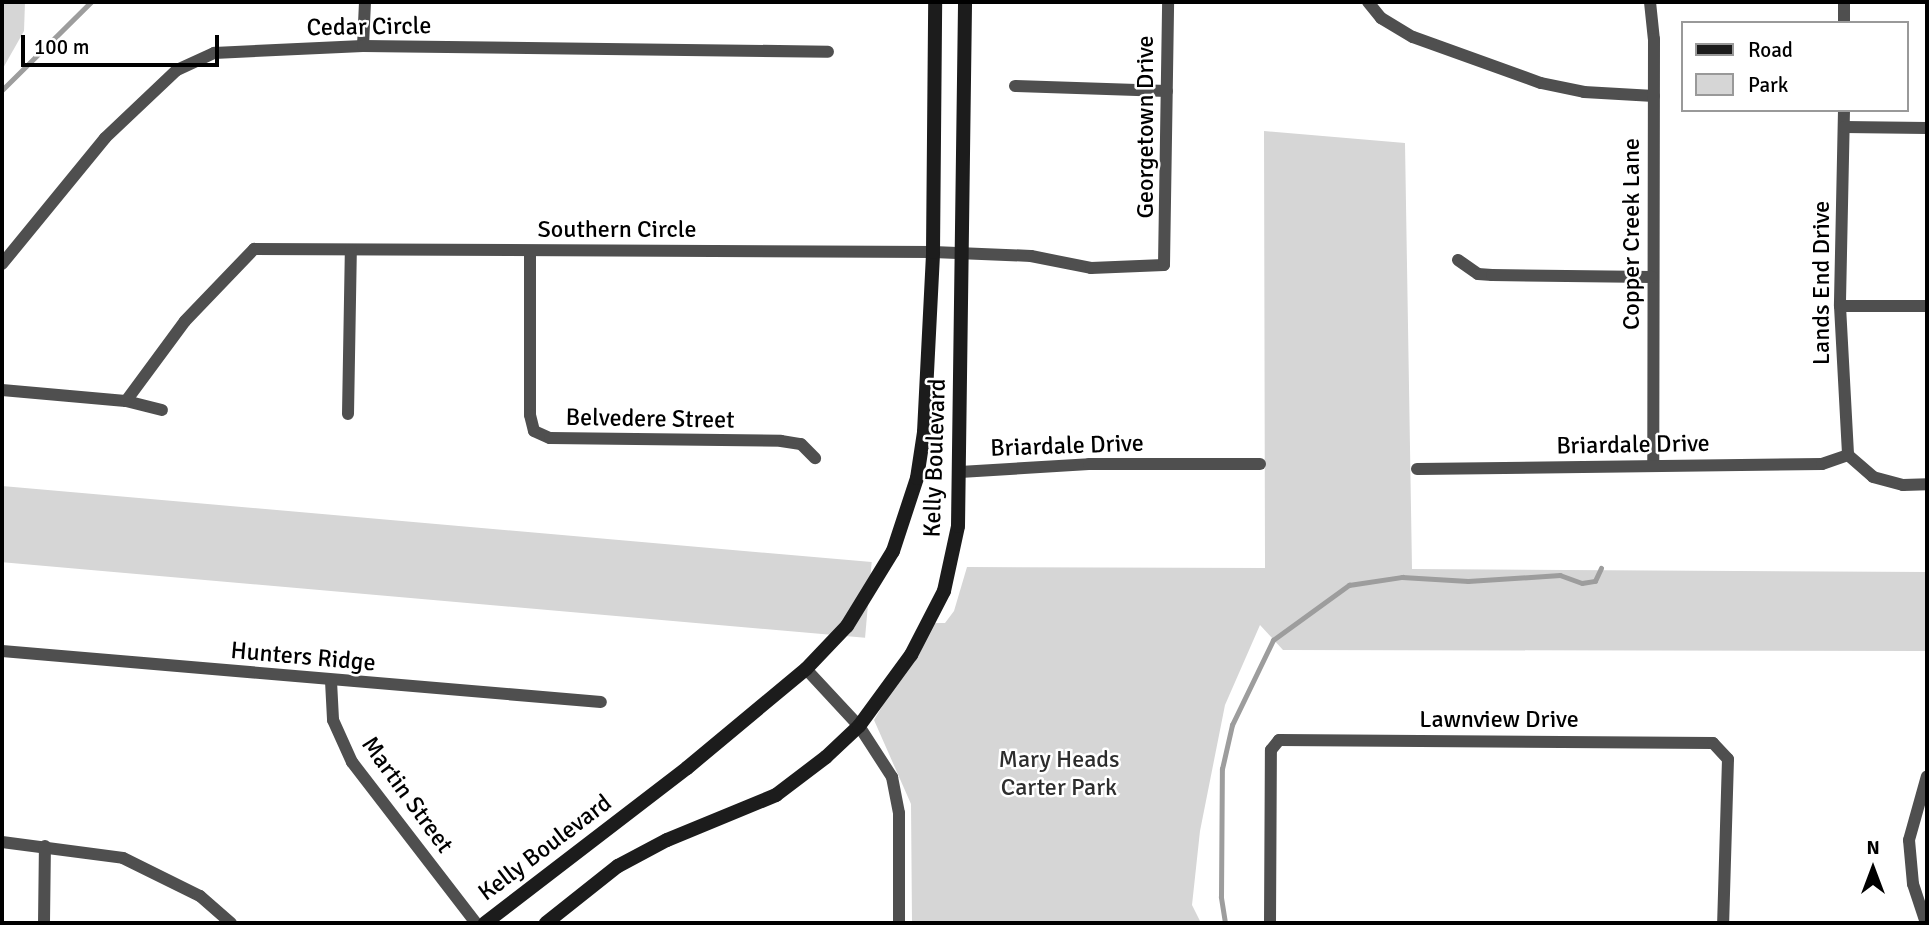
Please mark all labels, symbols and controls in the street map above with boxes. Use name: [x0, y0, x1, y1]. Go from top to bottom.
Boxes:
street label: Cedar Circle: [306, 12, 432, 42]
scale bar: [24, 21, 222, 65]
legend: [1680, 21, 1908, 112]
text: 100 m: [34, 34, 89, 60]
street label: Georgetown Drive: [1132, 35, 1160, 219]
text: Road: [1748, 37, 1793, 63]
text: Park: [1748, 72, 1788, 98]
street label: Copper Creek Lane: [1618, 138, 1646, 330]
street label: Lands End Drive: [1808, 201, 1836, 365]
street label: Southern Circle: [537, 216, 697, 244]
street label: Kelly Boulevard: [918, 378, 952, 538]
street label: Belvedere Street: [565, 403, 735, 435]
street label: Briardale Drive: [990, 429, 1144, 463]
street label: Briardale Drive: [1556, 429, 1710, 461]
street label: Hunters Ridge: [229, 636, 377, 678]
street label: Lawnview Drive: [1419, 706, 1579, 734]
street label: Martin Street: [355, 731, 459, 859]
park label: Mary Heads Carter Park: [999, 746, 1119, 802]
street label: Kelly Boulevard: [473, 789, 617, 907]
north arrow: [1838, 834, 1908, 904]
text: N: [1866, 836, 1880, 860]

